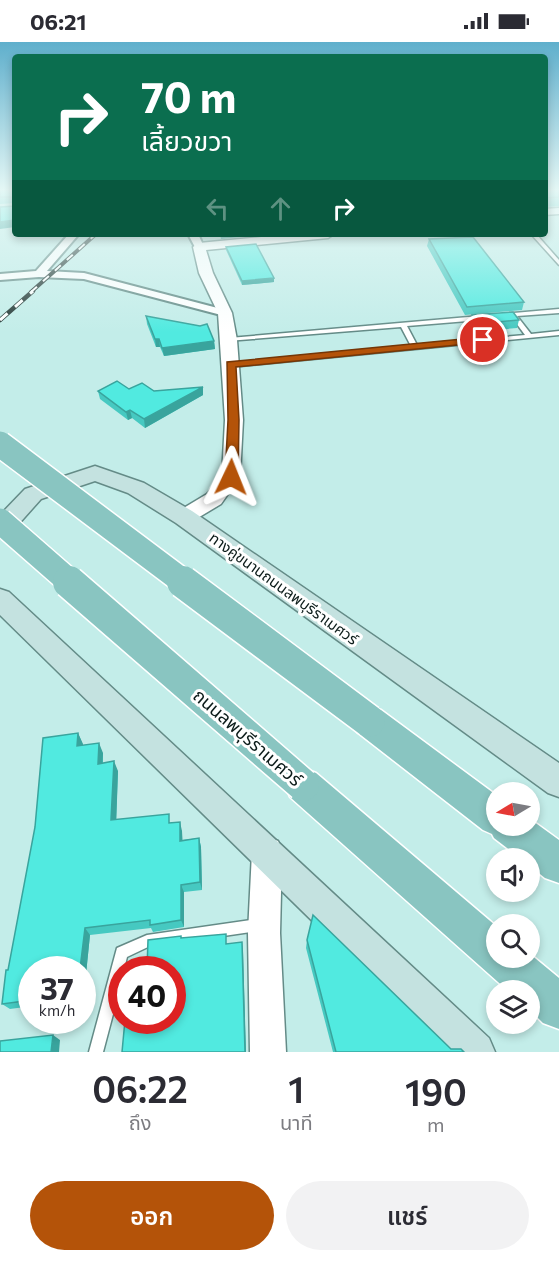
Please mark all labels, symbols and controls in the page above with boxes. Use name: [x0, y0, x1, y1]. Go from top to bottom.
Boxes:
text: 06:21: [30, 8, 87, 35]
text: 70 m: [141, 70, 236, 122]
icon: right: [42, 78, 120, 156]
text: เลี้ยวขวา: [141, 124, 232, 157]
icon: left: [201, 192, 234, 225]
icon: ahead: [264, 192, 297, 225]
icon: right: [327, 192, 360, 225]
pin: [457, 314, 508, 365]
icon: arrive: [466, 323, 499, 356]
position arrow: [199, 445, 263, 509]
street label: ทางคู่ขนานถนนลพบุรีราเมศวร์: [206, 528, 362, 649]
street label: ถนนลพบุรีราเมศวร์: [189, 684, 307, 791]
north arrow: [486, 782, 540, 836]
map controls: [486, 782, 540, 1034]
button: sound: [486, 848, 540, 902]
button: search: [486, 914, 540, 968]
speed limit sign: 40: [108, 956, 186, 1034]
text: 37: [40, 969, 74, 1006]
button: layers: [486, 980, 540, 1034]
text: km/h: [39, 1001, 75, 1019]
text: 06:22: [92, 1066, 188, 1110]
text: 1: [288, 1066, 304, 1110]
text: 190: [405, 1069, 467, 1113]
text: ถึง: [129, 1110, 151, 1134]
text: นาที: [280, 1110, 313, 1134]
text: m: [427, 1112, 445, 1136]
button: ออก: [30, 1181, 274, 1250]
button: แชร์: [286, 1181, 529, 1250]

